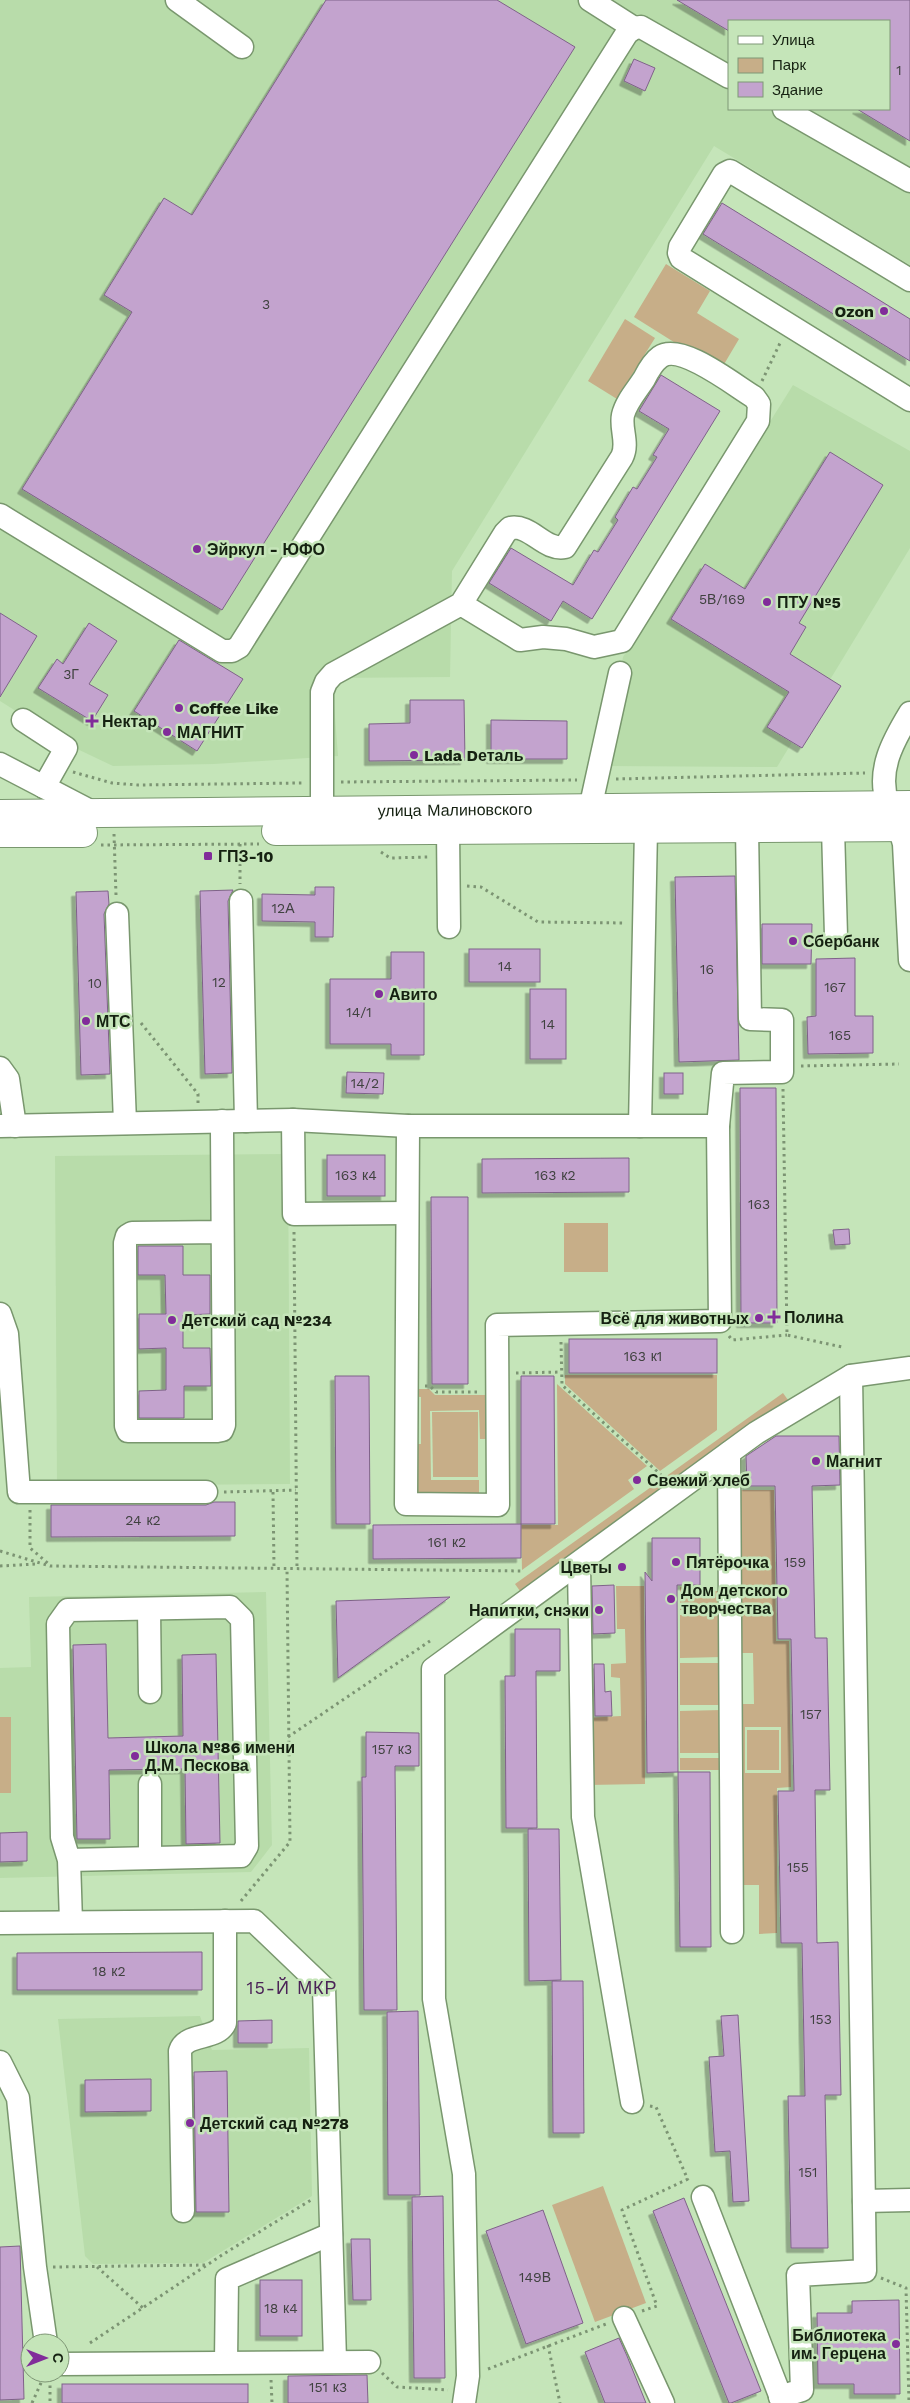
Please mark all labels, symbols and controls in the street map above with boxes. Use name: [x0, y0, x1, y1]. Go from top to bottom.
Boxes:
legend: [728, 20, 890, 110]
text: Улица: [772, 31, 815, 49]
text: Парк: [772, 56, 806, 74]
house number: 1: [896, 62, 902, 78]
text: Здание: [772, 81, 823, 99]
house number: 3: [262, 296, 270, 312]
place label: Ozon: [835, 302, 874, 321]
marker: Ozon: [878, 305, 890, 317]
place label: Эйркул - ЮФО: [207, 540, 325, 559]
marker: Эйркул - ЮФО: [191, 543, 203, 555]
house number: 5В/169: [699, 591, 745, 607]
place label: ПТУ №5: [777, 593, 841, 612]
marker: ПТУ №5: [761, 596, 773, 608]
house number: 3Г: [63, 666, 79, 682]
place label: Coffee Like: [189, 699, 279, 718]
marker: Coffee Like: [173, 702, 185, 714]
place label: Нектар: [102, 712, 157, 731]
marker: Нектар: [86, 715, 98, 727]
place label: МАГНИТ: [177, 723, 244, 742]
marker: МАГНИТ: [161, 726, 173, 738]
place label: Lada Dеталь: [424, 746, 524, 765]
marker: Lada Dеталь: [408, 749, 420, 761]
street label: улица Малиновского: [378, 800, 533, 820]
place label: ГПЗ-10: [218, 847, 274, 866]
marker: ГПЗ-10: [202, 850, 214, 862]
house number: 12А: [272, 900, 295, 916]
place label: Сбербанк: [803, 932, 880, 951]
marker: Сбербанк: [787, 935, 799, 947]
house number: 14: [498, 958, 512, 974]
house number: 16: [700, 961, 714, 977]
house number: 12: [212, 974, 226, 990]
house number: 10: [88, 975, 102, 991]
house number: 167: [824, 979, 846, 995]
place label: Авито: [389, 985, 438, 1004]
marker: Авито: [373, 988, 385, 1000]
house number: 14/1: [346, 1004, 372, 1020]
place label: МТС: [96, 1012, 131, 1031]
marker: МТС: [80, 1015, 92, 1027]
house number: 14: [541, 1016, 555, 1032]
house number: 165: [829, 1027, 851, 1043]
house number: 14/2: [351, 1075, 379, 1091]
house number: 163 к4: [335, 1167, 377, 1183]
house number: 163 к2: [534, 1167, 576, 1183]
house number: 163: [748, 1196, 770, 1212]
place label: Полина: [784, 1308, 844, 1327]
place label: Всё для животных: [601, 1309, 749, 1328]
place label: Детский сад №234: [182, 1311, 332, 1330]
marker: Полина: [768, 1311, 780, 1323]
marker: Всё для животных: [753, 1312, 765, 1324]
marker: Детский сад №234: [166, 1314, 178, 1326]
house number: 163 к1: [624, 1348, 662, 1364]
place label: Магнит: [826, 1452, 883, 1471]
marker: Магнит: [810, 1455, 822, 1467]
place label: Свежий хлеб: [647, 1471, 750, 1490]
marker: Свежий хлеб: [631, 1474, 643, 1486]
house number: 24 к2: [125, 1512, 161, 1528]
house number: 161 к2: [428, 1534, 466, 1550]
place label: Пятёрочка: [686, 1553, 769, 1572]
house number: 159: [784, 1554, 806, 1570]
marker: Пятёрочка: [670, 1556, 682, 1568]
place label: Цветы: [561, 1558, 612, 1577]
marker: Цветы: [616, 1561, 628, 1573]
place label: Дом детского творчества: [681, 1581, 788, 1618]
marker: Дом детского творчества: [665, 1593, 677, 1605]
place label: Напитки, снэки: [469, 1601, 589, 1620]
marker: Напитки, снэки: [593, 1604, 605, 1616]
house number: 157: [800, 1706, 822, 1722]
place label: Школа №86 имени Д.М. Пескова: [145, 1738, 295, 1775]
house number: 157 к3: [372, 1741, 412, 1757]
marker: Школа №86 имени Д.М. Пескова: [129, 1750, 141, 1762]
house number: 155: [787, 1859, 809, 1875]
house number: 18 к2: [92, 1963, 126, 1979]
district label: 15-Й МКР: [246, 1977, 338, 1998]
house number: 153: [810, 2011, 832, 2027]
place label: Детский сад №278: [200, 2114, 349, 2133]
marker: Детский сад №278: [184, 2117, 196, 2129]
house number: 151: [798, 2164, 818, 2180]
house number: 149В: [519, 2269, 551, 2285]
house number: 18 к4: [264, 2300, 298, 2316]
place label: Библиотека им. Герцена: [791, 2326, 886, 2363]
north arrow: [20, 2333, 70, 2383]
marker: Библиотека им. Герцена: [890, 2338, 902, 2350]
text: С: [50, 2353, 66, 2363]
house number: 151 к3: [309, 2379, 347, 2395]

